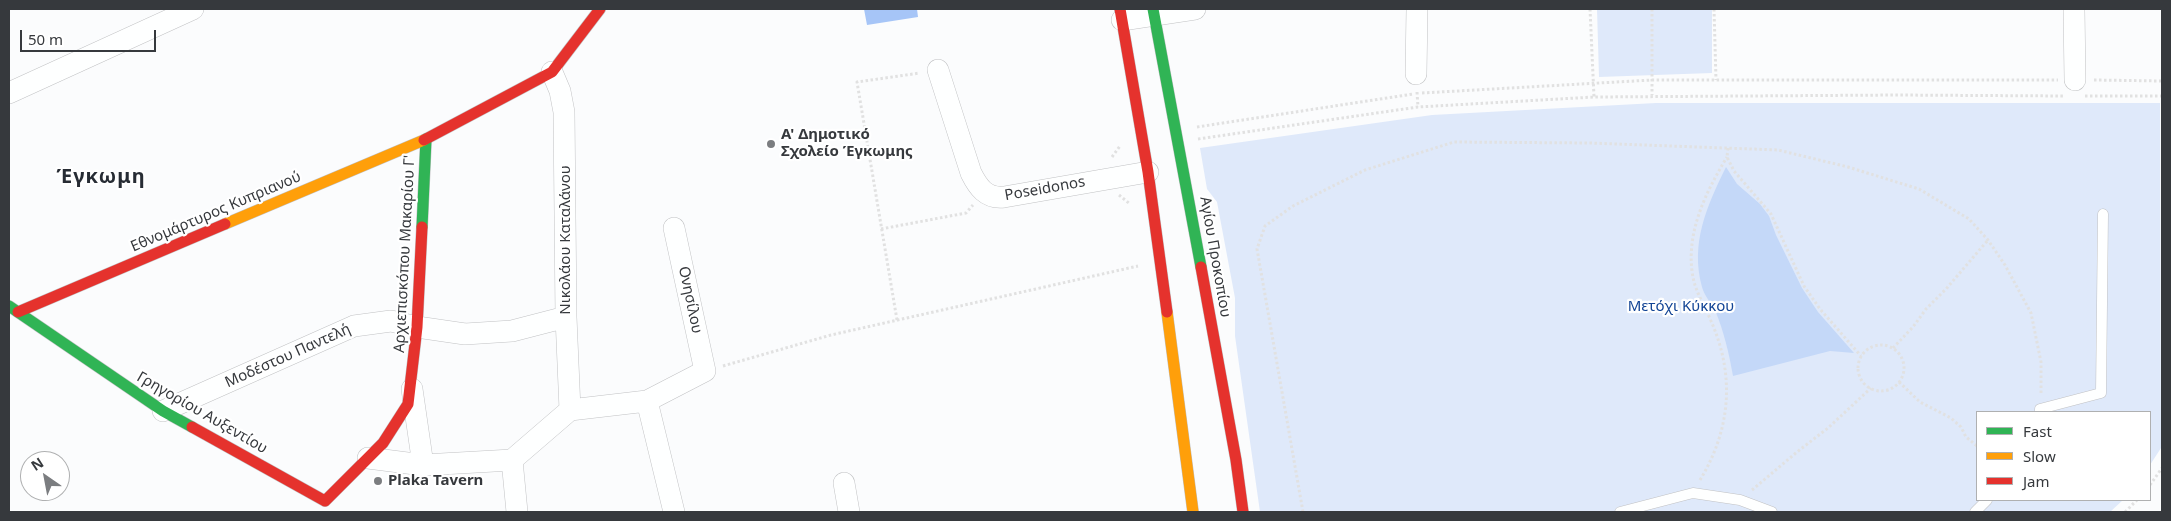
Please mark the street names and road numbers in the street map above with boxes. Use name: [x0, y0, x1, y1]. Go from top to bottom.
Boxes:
street label: Αρχιεπισκόπου Μακαρίου Γ': [391, 155, 419, 353]
street label: Νικολάου Καταλάνου: [557, 165, 575, 315]
street label: Εθνομάρτυρος Κυπριανού: [128, 168, 304, 256]
street label: Poseidonos: [1003, 173, 1087, 205]
street label: Αγίου Προκοπίου: [1196, 195, 1234, 319]
street label: Ονησίλου: [674, 265, 706, 335]
street label: Μοδέστου Παντελή: [222, 320, 354, 392]
street label: Γρηγορίου Αυξεντίου: [133, 368, 271, 458]

